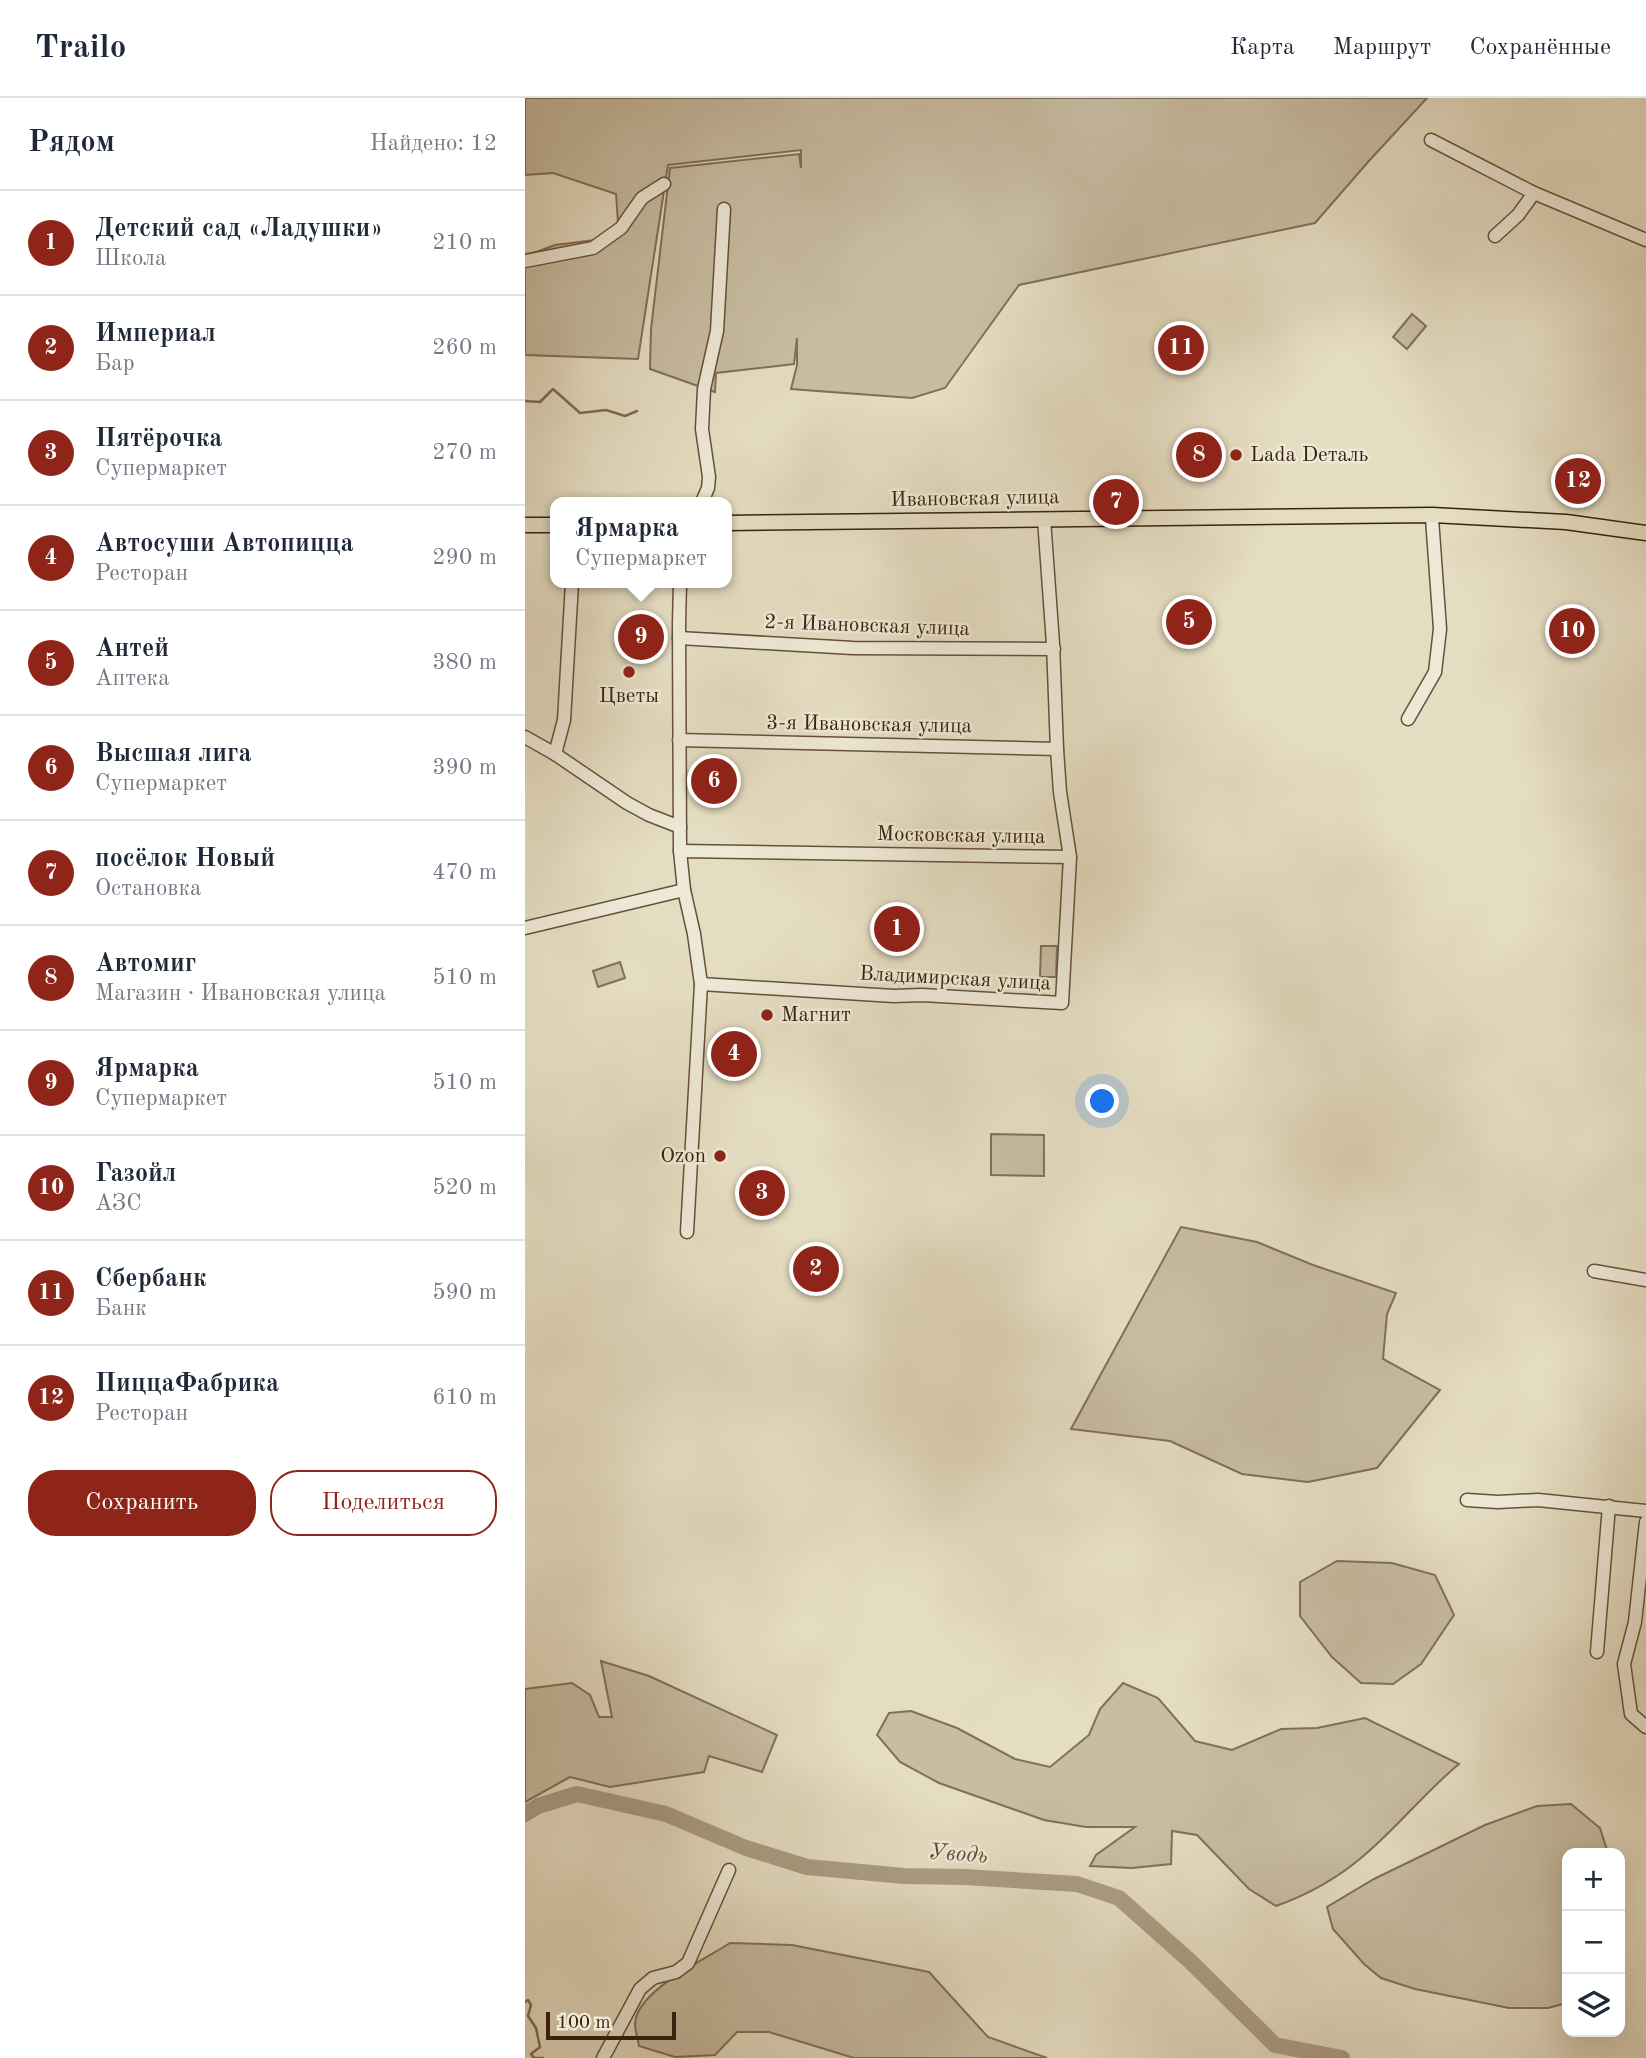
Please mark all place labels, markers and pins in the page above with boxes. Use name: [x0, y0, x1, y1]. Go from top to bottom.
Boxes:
pin: 11: [1158, 322, 1204, 374]
pin: 8: [1176, 429, 1222, 481]
place label: Lada Dеталь: [1250, 445, 1369, 466]
marker: Lada Dеталь: [1228, 447, 1244, 463]
pin: 12: [1555, 455, 1601, 507]
pin: 7: [1093, 476, 1139, 528]
pin: 5: [1166, 596, 1212, 648]
pin: 10: [1549, 605, 1595, 657]
pin: 9: [618, 611, 664, 663]
marker: Цветы: [621, 664, 637, 680]
place label: Цветы: [599, 686, 659, 707]
pin: 6: [691, 755, 737, 807]
pin: 1: [874, 903, 920, 955]
place label: Магнит: [781, 1005, 851, 1026]
marker: Магнит: [759, 1007, 775, 1023]
pin: 4: [711, 1028, 757, 1080]
place label: Ozon: [660, 1146, 706, 1167]
marker: Ozon: [712, 1148, 728, 1164]
pin: 3: [739, 1167, 785, 1219]
pin: 2: [793, 1243, 839, 1295]

